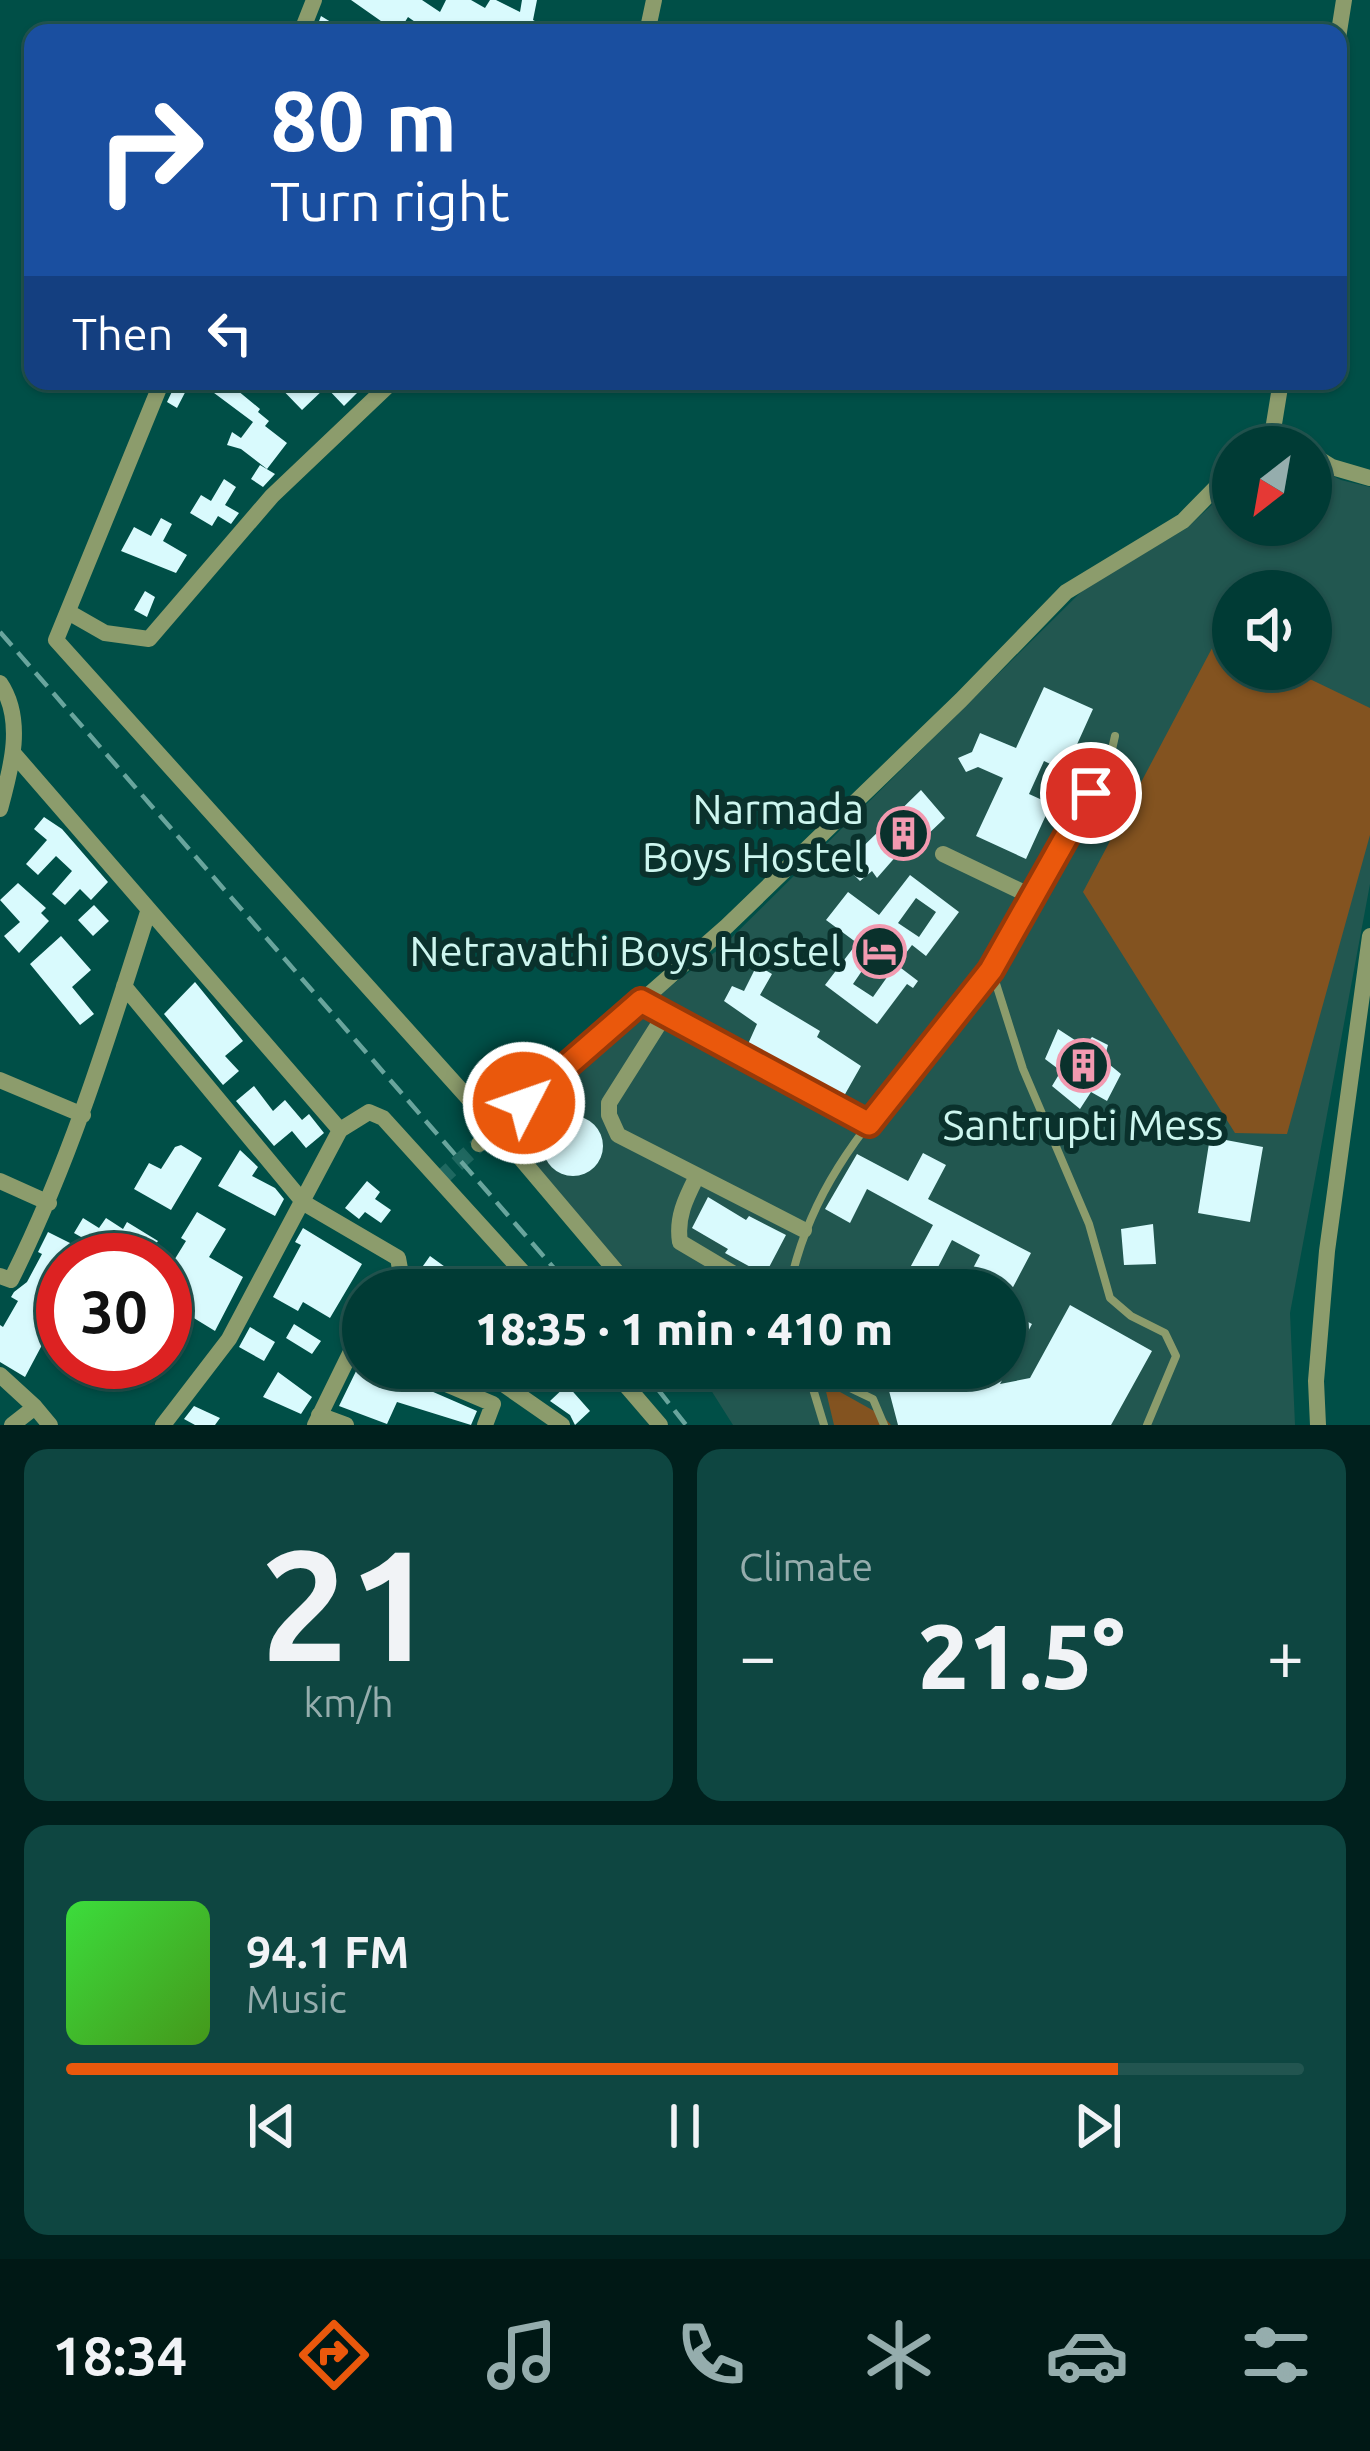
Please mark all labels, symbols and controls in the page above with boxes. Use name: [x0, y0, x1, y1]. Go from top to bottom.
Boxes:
icon: right: [72, 72, 228, 228]
text: 80 m: [270, 73, 457, 167]
text: Turn right: [270, 171, 510, 231]
icon: left: [197, 300, 263, 366]
text: Then: [72, 308, 173, 359]
north arrow: [1212, 426, 1332, 546]
map controls: [1212, 426, 1332, 690]
button: sound: [1212, 570, 1332, 690]
pin: [1040, 742, 1142, 844]
icon: arrive: [1058, 760, 1124, 826]
place label: Narmada Boys Hostel: [642, 785, 864, 880]
building icon: Narmada Boys Hostel: [875, 805, 931, 861]
hotel icon: Netravathi Boys Hostel: [852, 923, 908, 979]
place label: Netravathi Boys Hostel: [410, 927, 841, 974]
building icon: Santrupti Mess: [1055, 1038, 1111, 1094]
position arrow: [461, 1040, 587, 1166]
place label: Santrupti Mess: [942, 1101, 1224, 1148]
speed limit sign: 30: [36, 1233, 192, 1389]
text: 18:35 · 1 min · 410 m: [475, 1303, 893, 1354]
text: 21: [261, 1516, 436, 1690]
text: Climate: [739, 1545, 873, 1588]
text: 21.5°: [918, 1605, 1125, 1706]
text: −: [739, 1618, 776, 1692]
text: +: [1267, 1618, 1304, 1692]
text: km/h: [303, 1681, 394, 1724]
text: 94.1 FM: [246, 1926, 409, 1977]
text: Music: [246, 1977, 347, 2020]
icon: previous: [239, 2093, 305, 2159]
icon: pause: [652, 2093, 718, 2159]
icon: next: [1065, 2093, 1131, 2159]
icon: directions: [292, 2313, 376, 2397]
icon: music: [480, 2313, 564, 2397]
icon: phone: [669, 2313, 753, 2397]
icon: climate: [857, 2313, 941, 2397]
icon: car: [1045, 2313, 1129, 2397]
icon: filters: [1234, 2313, 1318, 2397]
text: 18:34: [52, 2325, 187, 2385]

